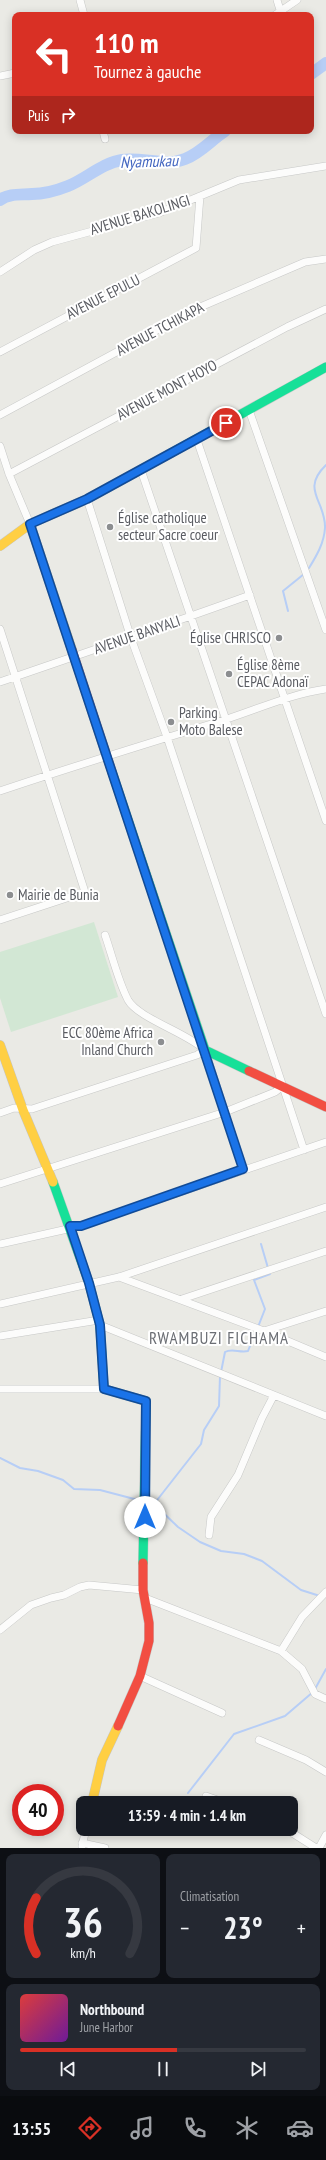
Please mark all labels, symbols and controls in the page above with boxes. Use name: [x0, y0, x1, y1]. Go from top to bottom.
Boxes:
text: 110 m: [94, 24, 158, 61]
icon: left: [28, 28, 80, 80]
text: Tournez à gauche: [94, 60, 201, 83]
icon: right: [57, 104, 79, 126]
text: Puis: [28, 106, 49, 125]
water label: Nyamukau: [120, 150, 179, 172]
street label: AVENUE BAKOLINGI: [88, 190, 192, 239]
street label: AVENUE EPULU: [63, 270, 143, 323]
street label: AVENUE TCHIKAPA: [113, 297, 208, 360]
street label: AVENUE MONT HOYO: [113, 355, 220, 424]
pin: [209, 406, 243, 440]
icon: arrive: [215, 412, 237, 434]
place label: Église catholique secteur Sacre coeur: [118, 508, 219, 544]
marker: Église catholique secteur Sacre coeur: [105, 522, 115, 532]
street label: AVENUE BANYALI: [91, 611, 183, 658]
place label: Église CHRISCO: [190, 628, 271, 647]
marker: Église CHRISCO: [274, 633, 284, 643]
place label: Église 8ème CEPAC Adonaï: [237, 655, 309, 691]
marker: Église 8ème CEPAC Adonaï: [224, 669, 234, 679]
place label: Parking Moto Balese: [179, 703, 243, 739]
marker: Parking Moto Balese: [166, 717, 176, 727]
place label: Mairie de Bunia: [18, 885, 99, 904]
marker: Mairie de Bunia: [5, 890, 15, 900]
place label: ECC 80ème Africa Inland Church: [62, 1023, 153, 1059]
marker: ECC 80ème Africa Inland Church: [156, 1037, 166, 1047]
district label: RWAMBUZI FICHAMA: [149, 1327, 289, 1349]
position arrow: [124, 1496, 166, 1538]
speed limit sign: 40: [12, 1784, 64, 1836]
text: 13:59 · 4 min · 1.4 km: [128, 1806, 246, 1825]
text: Climatisation: [180, 1888, 239, 1905]
text: 36: [63, 1895, 103, 1948]
text: 23°: [223, 1908, 263, 1947]
text: −: [180, 1914, 189, 1942]
text: +: [297, 1914, 306, 1942]
text: km/h: [70, 1943, 96, 1962]
text: Northbound: [80, 2000, 144, 2019]
text: June Harbor: [80, 2019, 133, 2036]
icon: previous: [57, 2058, 79, 2080]
icon: pause: [152, 2058, 174, 2080]
icon: next: [247, 2058, 269, 2080]
icon: directions: [76, 2114, 104, 2142]
icon: music: [128, 2114, 156, 2142]
icon: phone: [181, 2114, 209, 2142]
icon: climate: [233, 2114, 261, 2142]
icon: car: [286, 2114, 314, 2142]
text: 13:55: [12, 2117, 51, 2140]

